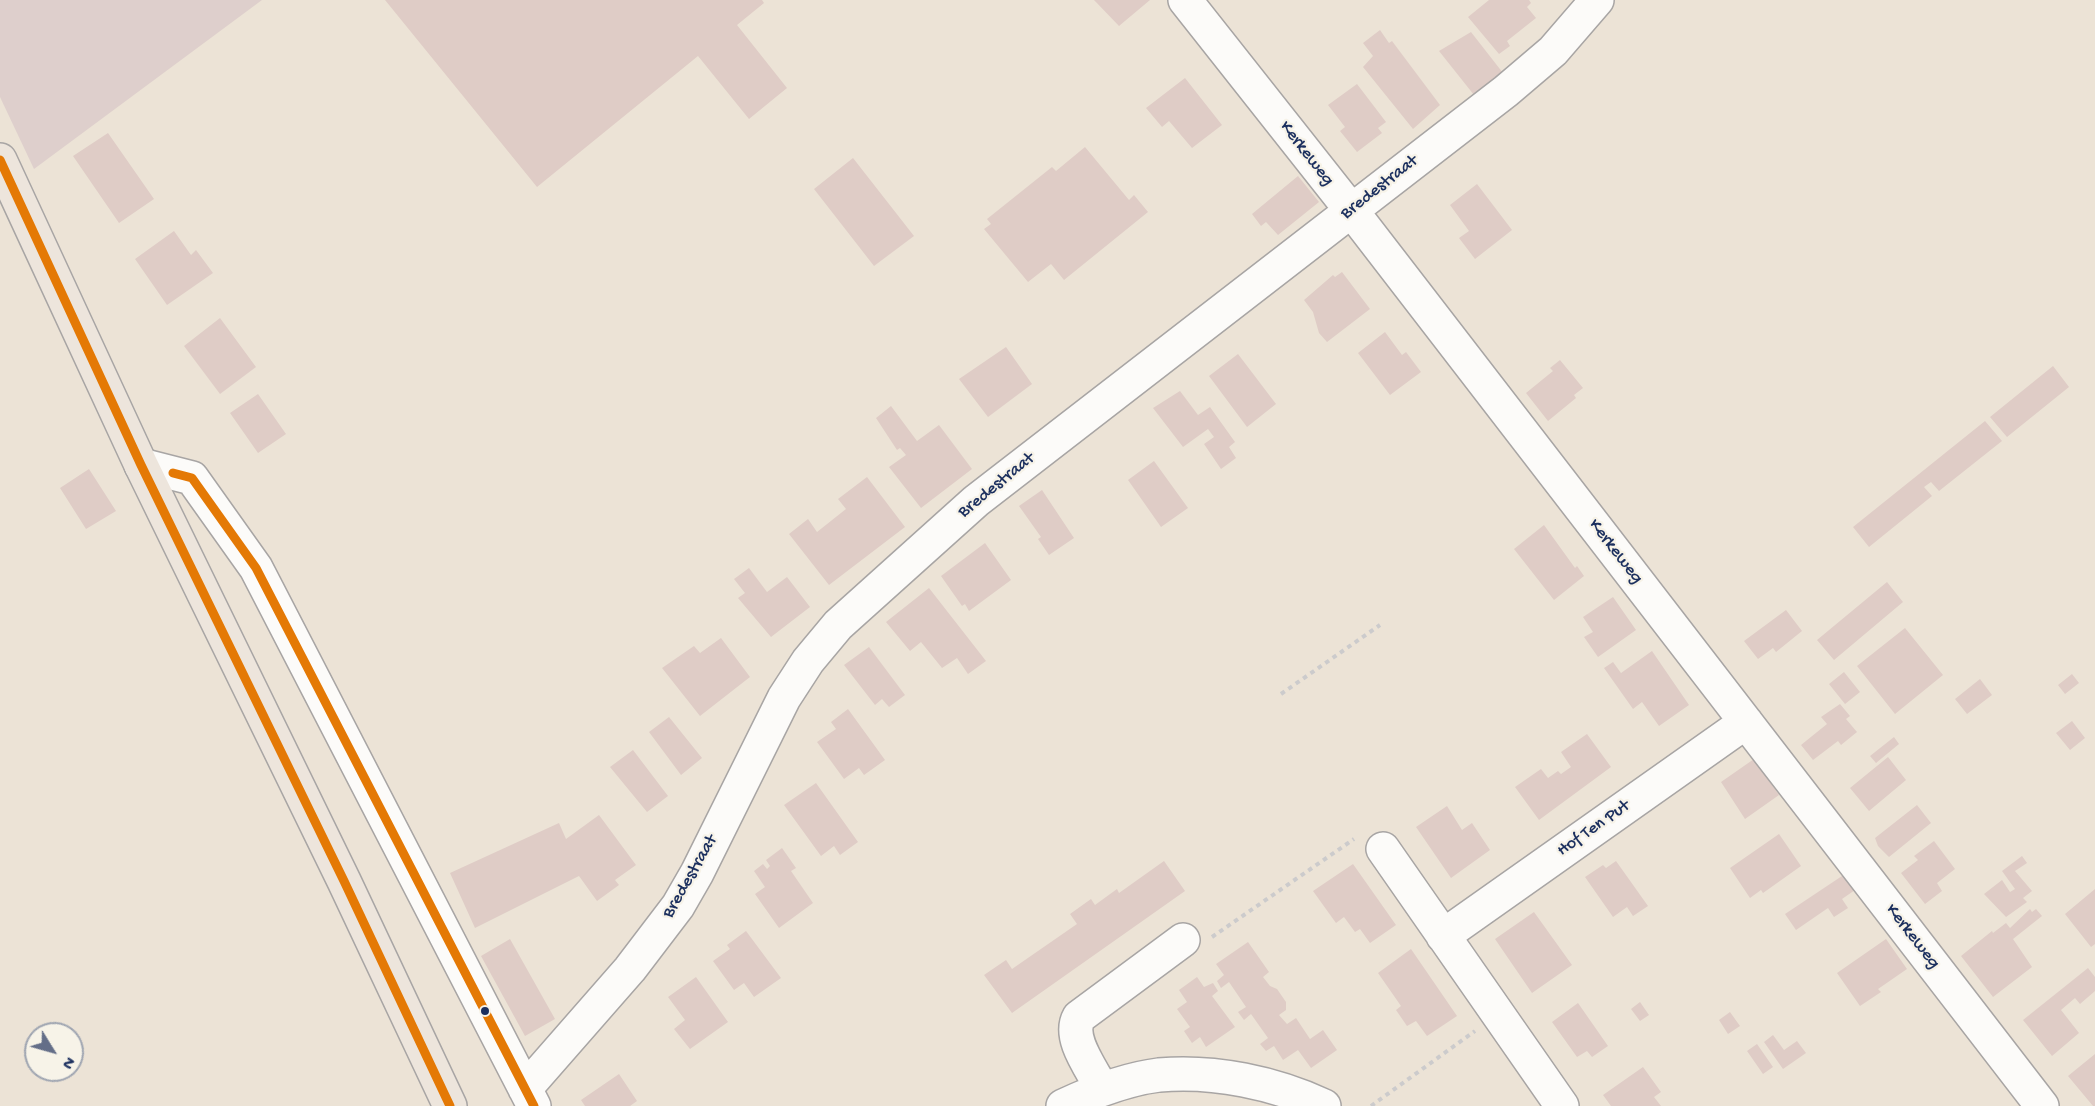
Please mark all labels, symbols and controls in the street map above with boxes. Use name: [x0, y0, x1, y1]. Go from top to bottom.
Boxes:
street label: Kerkeweg: [1274, 117, 1338, 191]
street label: Bredestraat: [1337, 151, 1423, 225]
street label: Bredestraat: [954, 449, 1040, 523]
street label: Kerkeweg: [1583, 515, 1647, 589]
street label: Hof Ten Put: [1553, 796, 1635, 862]
street label: Bredestraat: [659, 832, 723, 922]
street label: Kerkeweg: [1880, 900, 1944, 974]
unlabelled marker: [479, 1005, 491, 1017]
north arrow: [24, 1022, 84, 1082]
text: N: [56, 1052, 78, 1072]

